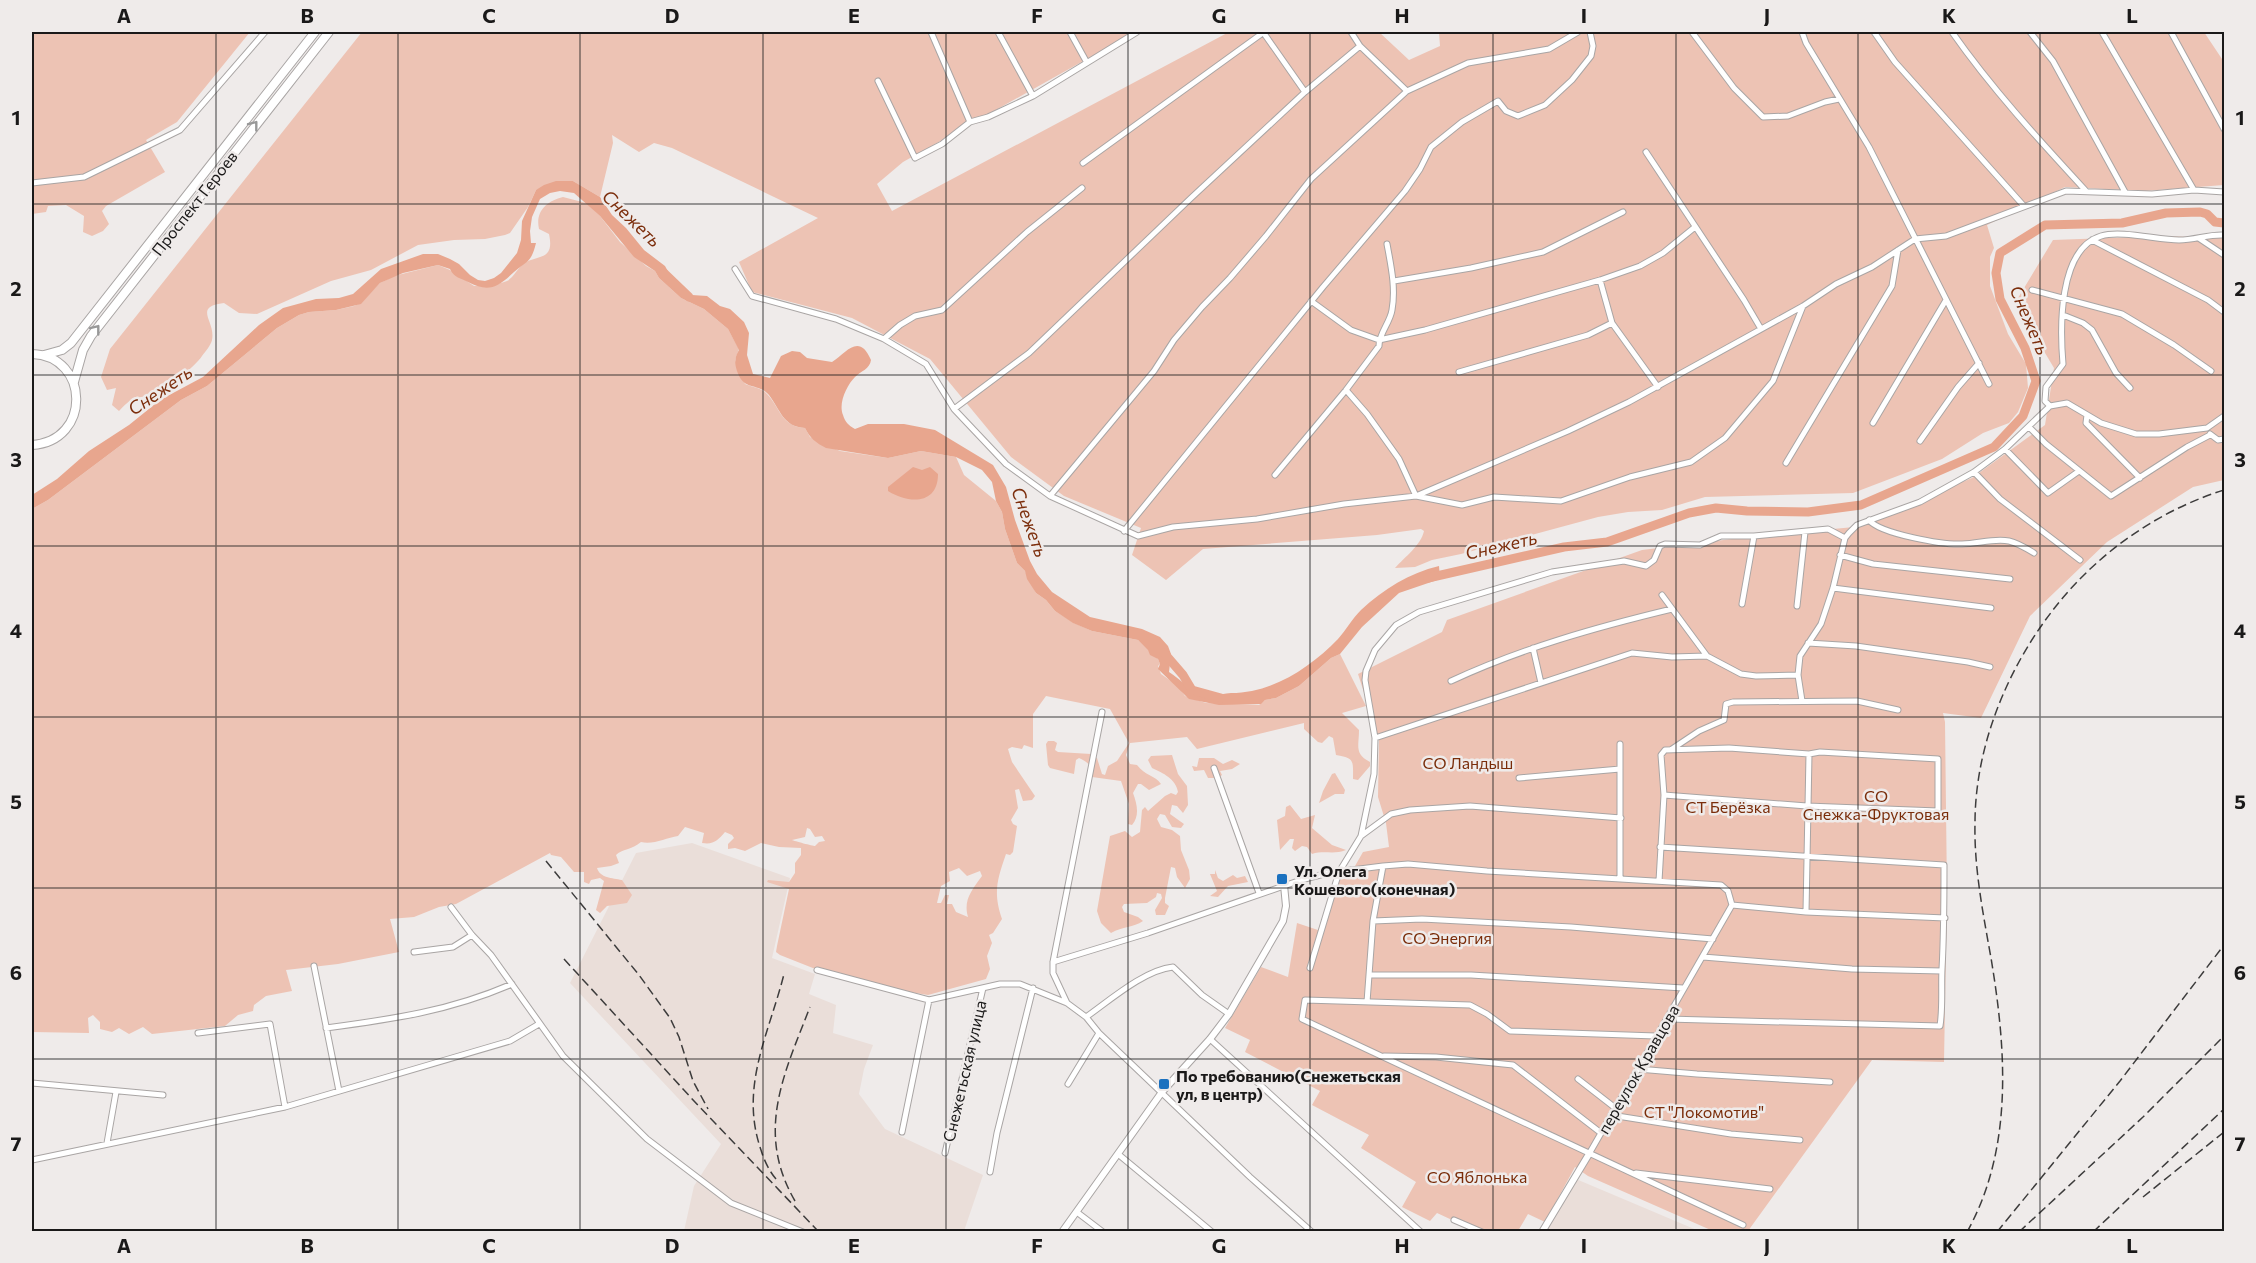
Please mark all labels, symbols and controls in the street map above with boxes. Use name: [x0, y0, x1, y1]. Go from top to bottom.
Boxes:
text: A: [117, 3, 131, 27]
text: B: [300, 3, 314, 27]
text: C: [482, 3, 496, 27]
text: D: [665, 3, 679, 27]
text: E: [848, 3, 860, 27]
text: F: [1031, 3, 1043, 27]
text: G: [1212, 3, 1226, 27]
text: H: [1395, 3, 1410, 27]
text: I: [1581, 3, 1587, 27]
text: J: [1764, 3, 1770, 27]
text: K: [1942, 3, 1956, 27]
text: L: [2126, 3, 2138, 27]
text: 1: [11, 105, 21, 129]
text: 1: [2235, 105, 2245, 129]
one-way arrow: [247, 120, 258, 131]
street label: Проспект Героев: [147, 147, 241, 259]
water label: Снежеть: [598, 185, 666, 251]
text: 2: [10, 276, 22, 300]
text: 2: [2234, 276, 2246, 300]
water label: Снежеть: [2006, 282, 2054, 358]
one-way arrow: [89, 325, 100, 336]
water label: Снежеть: [124, 360, 196, 420]
text: 3: [10, 447, 22, 471]
text: 3: [2234, 447, 2246, 471]
water label: Снежеть: [1007, 484, 1053, 560]
water label: Снежеть: [1463, 526, 1539, 564]
text: 4: [10, 618, 22, 642]
text: 4: [2234, 618, 2246, 642]
park label: СО Ландыш: [1423, 753, 1513, 772]
park label: СО Снежка-Фруктовая: [1803, 786, 1949, 823]
text: 5: [10, 789, 22, 813]
text: 5: [2234, 789, 2246, 813]
park label: СТ Берёзка: [1685, 797, 1771, 816]
place label: Ул. Олега Кошевого(конечная): [1294, 861, 1455, 898]
marker: Ул. Олега Кошевого(конечная): [1275, 872, 1289, 886]
park label: СО Энергия: [1402, 928, 1492, 947]
text: 6: [10, 960, 22, 984]
text: 6: [2234, 960, 2246, 984]
street label: Снежетьская улица: [938, 998, 990, 1144]
street label: переулок Кравцова: [1593, 1001, 1683, 1137]
place label: По требованию(Снежетьская ул, в центр): [1176, 1066, 1401, 1103]
marker: По требованию(Снежетьская ул, в центр): [1157, 1077, 1171, 1091]
park label: СТ "Локомотив": [1644, 1102, 1764, 1121]
text: 7: [11, 1131, 22, 1155]
text: 7: [2235, 1131, 2246, 1155]
park label: СО Яблонька: [1427, 1167, 1527, 1186]
text: A: [117, 1233, 131, 1257]
text: B: [300, 1233, 314, 1257]
text: C: [482, 1233, 496, 1257]
text: D: [665, 1233, 679, 1257]
text: E: [848, 1233, 860, 1257]
text: F: [1031, 1233, 1043, 1257]
text: G: [1212, 1233, 1226, 1257]
text: H: [1395, 1233, 1410, 1257]
text: I: [1581, 1233, 1587, 1257]
text: J: [1764, 1233, 1770, 1257]
text: K: [1942, 1233, 1956, 1257]
text: L: [2126, 1233, 2138, 1257]

